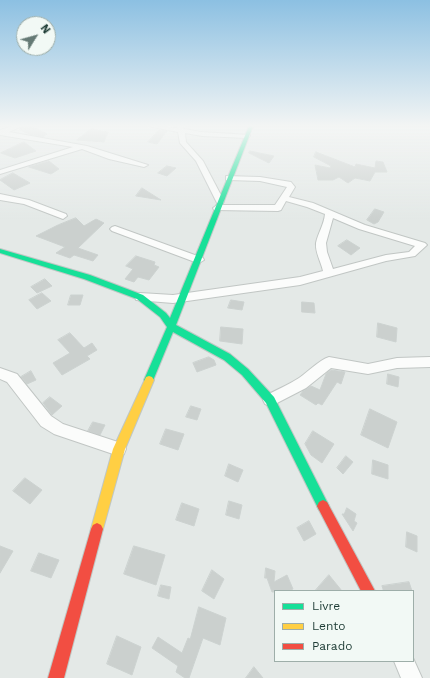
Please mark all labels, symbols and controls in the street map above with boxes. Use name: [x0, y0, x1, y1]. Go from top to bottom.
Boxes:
north arrow: [16, 16, 56, 56]
text: N: [38, 22, 53, 36]
legend: [274, 590, 414, 662]
text: Livre: [312, 599, 340, 613]
text: Lento: [312, 619, 346, 633]
text: Parado: [312, 639, 352, 653]

